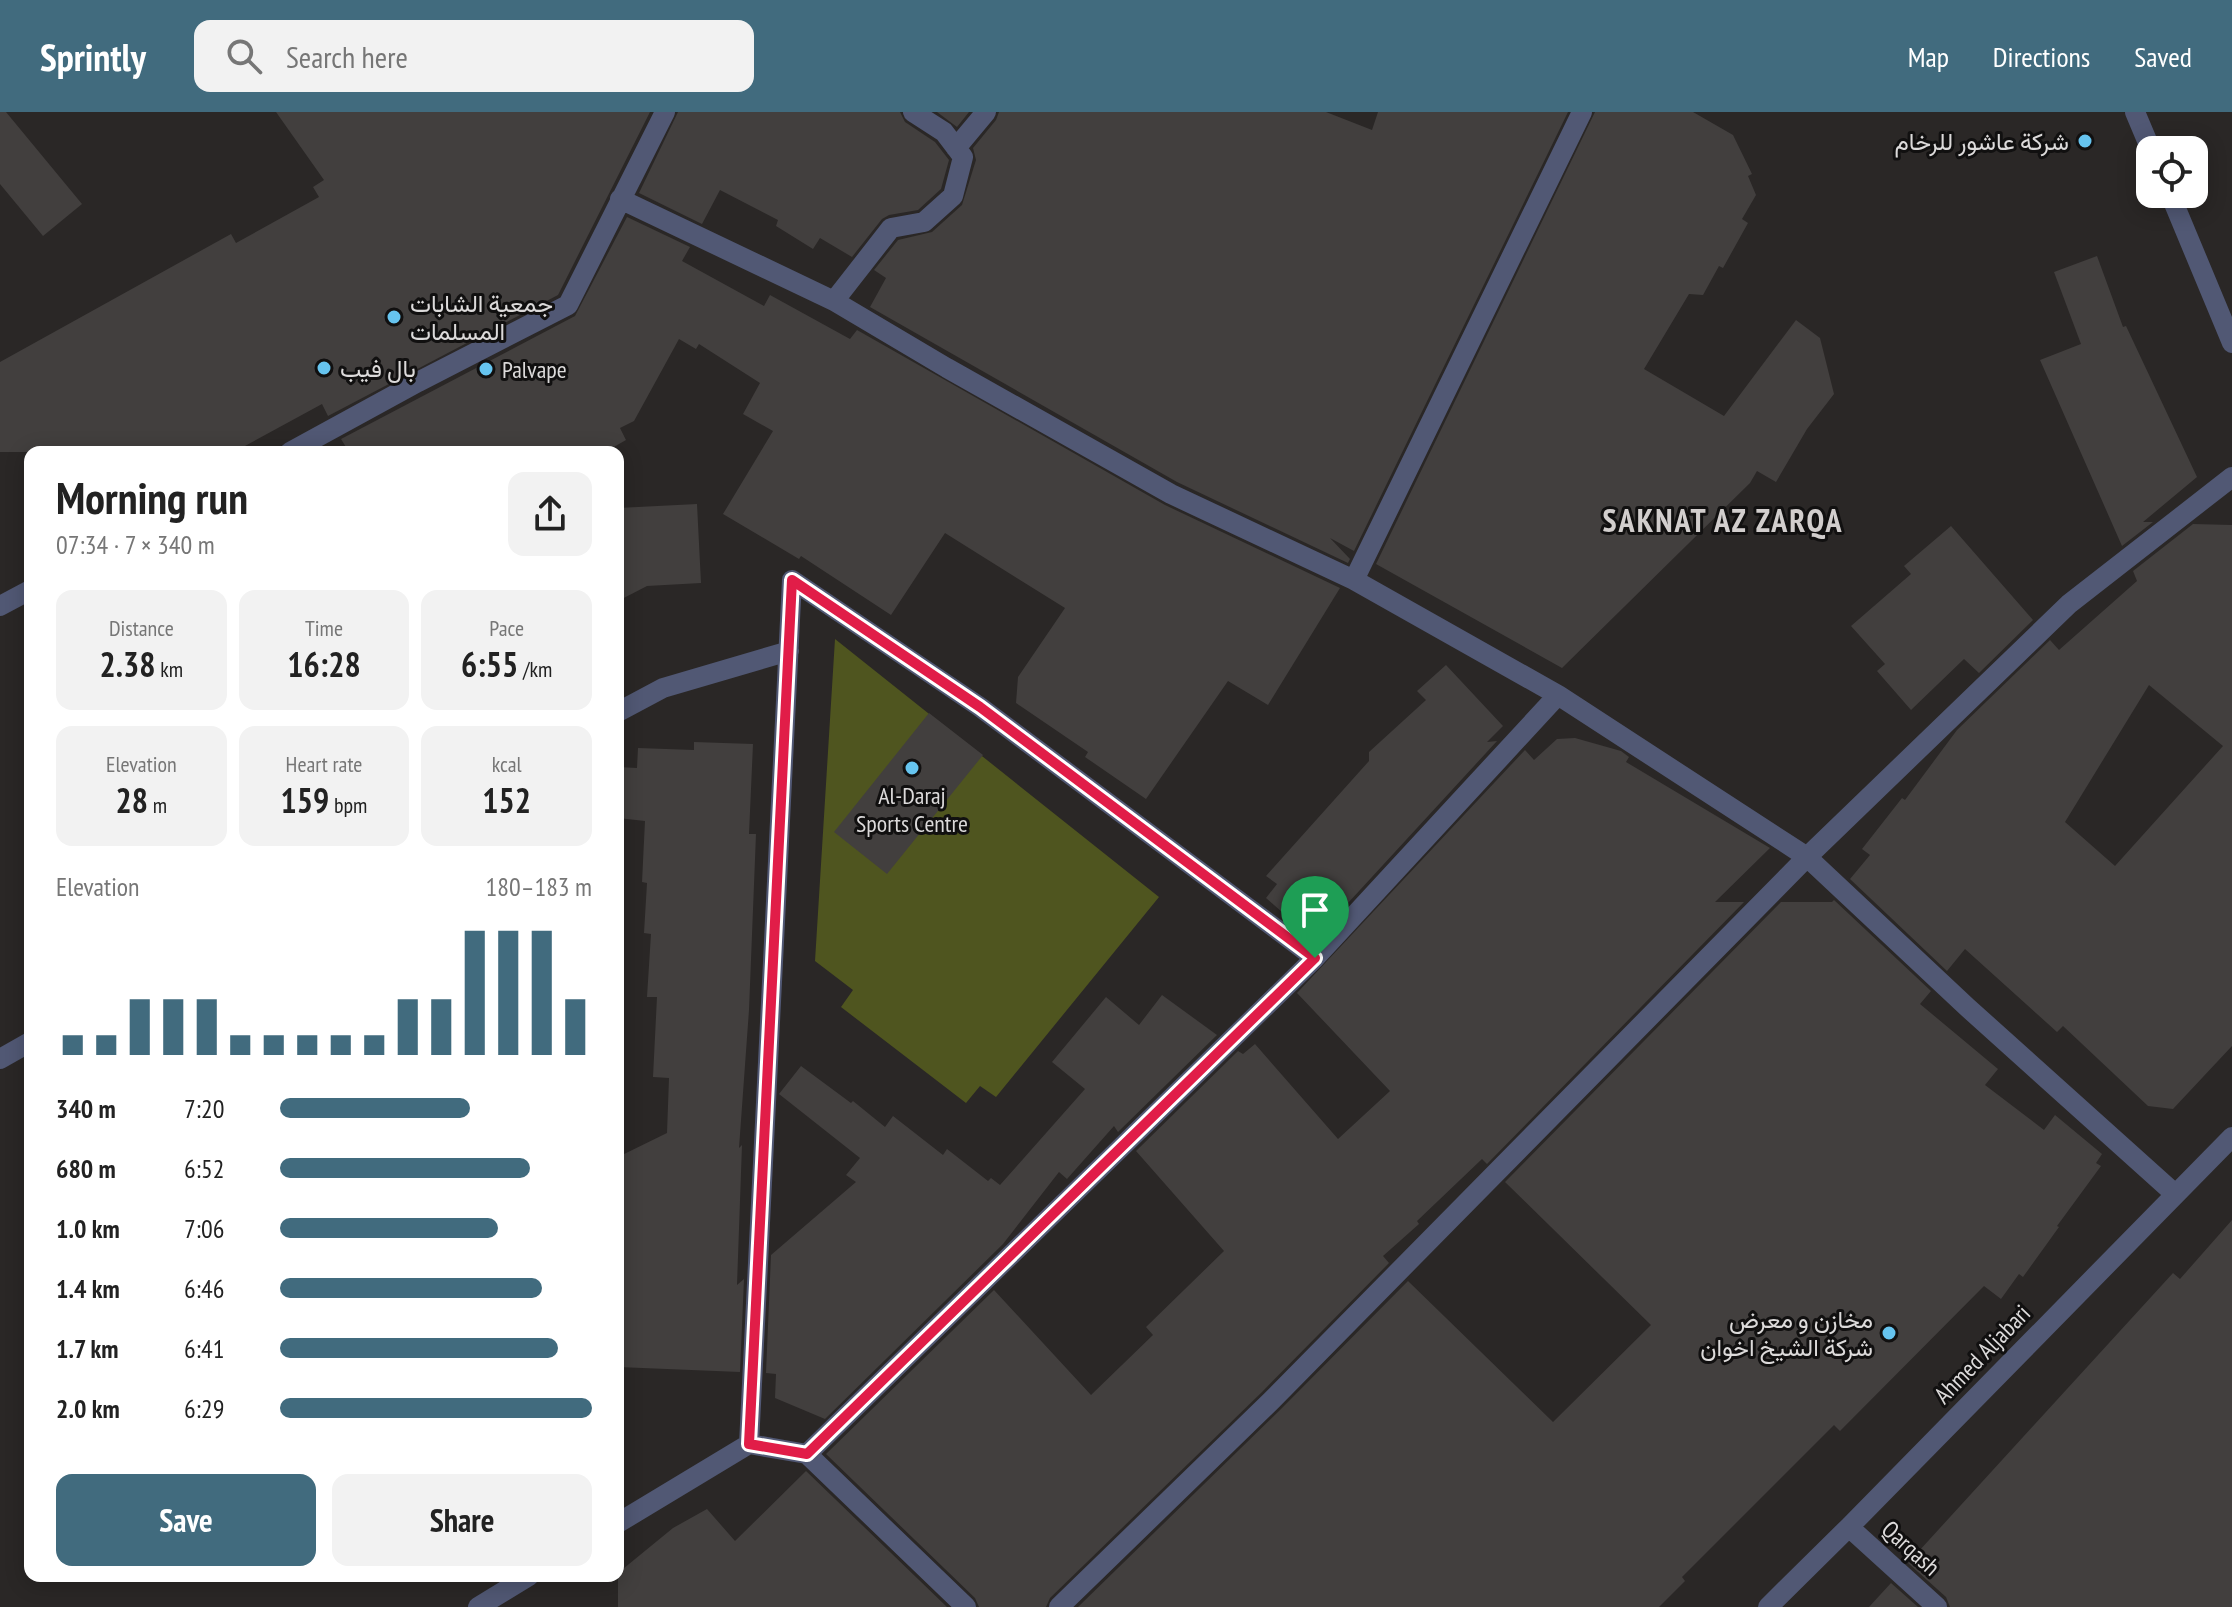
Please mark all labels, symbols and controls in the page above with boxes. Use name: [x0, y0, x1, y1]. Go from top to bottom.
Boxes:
search box: [194, 20, 754, 92]
text: Sprintly: [40, 32, 146, 81]
icon: search: [222, 34, 266, 78]
text: Search here: [286, 37, 408, 76]
text: Map: [1908, 38, 1949, 75]
text: Directions: [1993, 38, 2090, 75]
text: Saved: [2134, 38, 2192, 75]
place label: شركة عاشور للرخام: [1895, 126, 2069, 158]
marker: شركة عاشور للرخام: [2076, 132, 2094, 150]
map controls: [2136, 136, 2208, 208]
button: locate: [2136, 136, 2208, 208]
place label: جمعية الشابات المسلمات: [410, 288, 553, 347]
marker: جمعية الشابات المسلمات: [385, 308, 403, 326]
place label: بال فيب: [340, 353, 416, 384]
place label: Palvape: [502, 354, 567, 385]
marker: بال فيب: [315, 359, 333, 377]
marker: Palvape: [477, 360, 495, 378]
text: Morning run: [56, 469, 248, 526]
button: share: [508, 472, 592, 556]
district label: SAKNAT AZ ZARQA: [1603, 499, 1843, 541]
text: 07:34 · 7 × 340 m: [56, 528, 215, 561]
text: Distance: [109, 614, 174, 642]
text: Time: [305, 614, 343, 642]
text: Pace: [489, 614, 524, 642]
text: 2.38: [100, 642, 156, 686]
text: 16:28: [287, 642, 361, 686]
text: 6:55: [461, 642, 518, 686]
text: km: [156, 655, 183, 683]
text: /km: [518, 655, 552, 683]
text: Elevation: [106, 750, 177, 778]
text: Heart rate: [286, 750, 362, 778]
text: kcal: [492, 750, 522, 778]
marker: Al-Daraj Sports Centre: [903, 759, 921, 777]
text: 28: [116, 778, 148, 822]
text: 159: [281, 778, 329, 822]
text: 152: [482, 778, 531, 822]
place label: Al-Daraj Sports Centre: [856, 780, 968, 839]
text: m: [148, 791, 167, 819]
text: bpm: [329, 791, 367, 819]
text: Elevation: [56, 870, 139, 903]
text: 180–183 m: [486, 870, 592, 903]
pin: [1281, 876, 1349, 958]
icon: arrive: [1293, 888, 1337, 932]
text: 340 m: [56, 1092, 116, 1125]
text: 7:20: [184, 1092, 224, 1125]
text: 680 m: [56, 1152, 116, 1185]
text: 6:52: [184, 1152, 224, 1185]
text: 1.0 km: [56, 1212, 120, 1245]
text: 7:06: [184, 1212, 224, 1245]
text: 1.4 km: [56, 1272, 120, 1305]
text: 6:46: [184, 1272, 224, 1305]
street label: Ahmed Aljabari: [1927, 1298, 2037, 1410]
place label: مخازن و معرض شركة الشيخ اخوان: [1700, 1304, 1873, 1365]
marker: مخازن و معرض شركة الشيخ اخوان: [1880, 1324, 1898, 1342]
text: 1.7 km: [56, 1332, 119, 1365]
text: 6:41: [184, 1332, 224, 1365]
text: 2.0 km: [56, 1392, 120, 1425]
text: 6:29: [184, 1392, 224, 1425]
button: Save: [56, 1474, 316, 1566]
button: Share: [332, 1474, 592, 1566]
street label: Qarqash: [1875, 1514, 1947, 1582]

